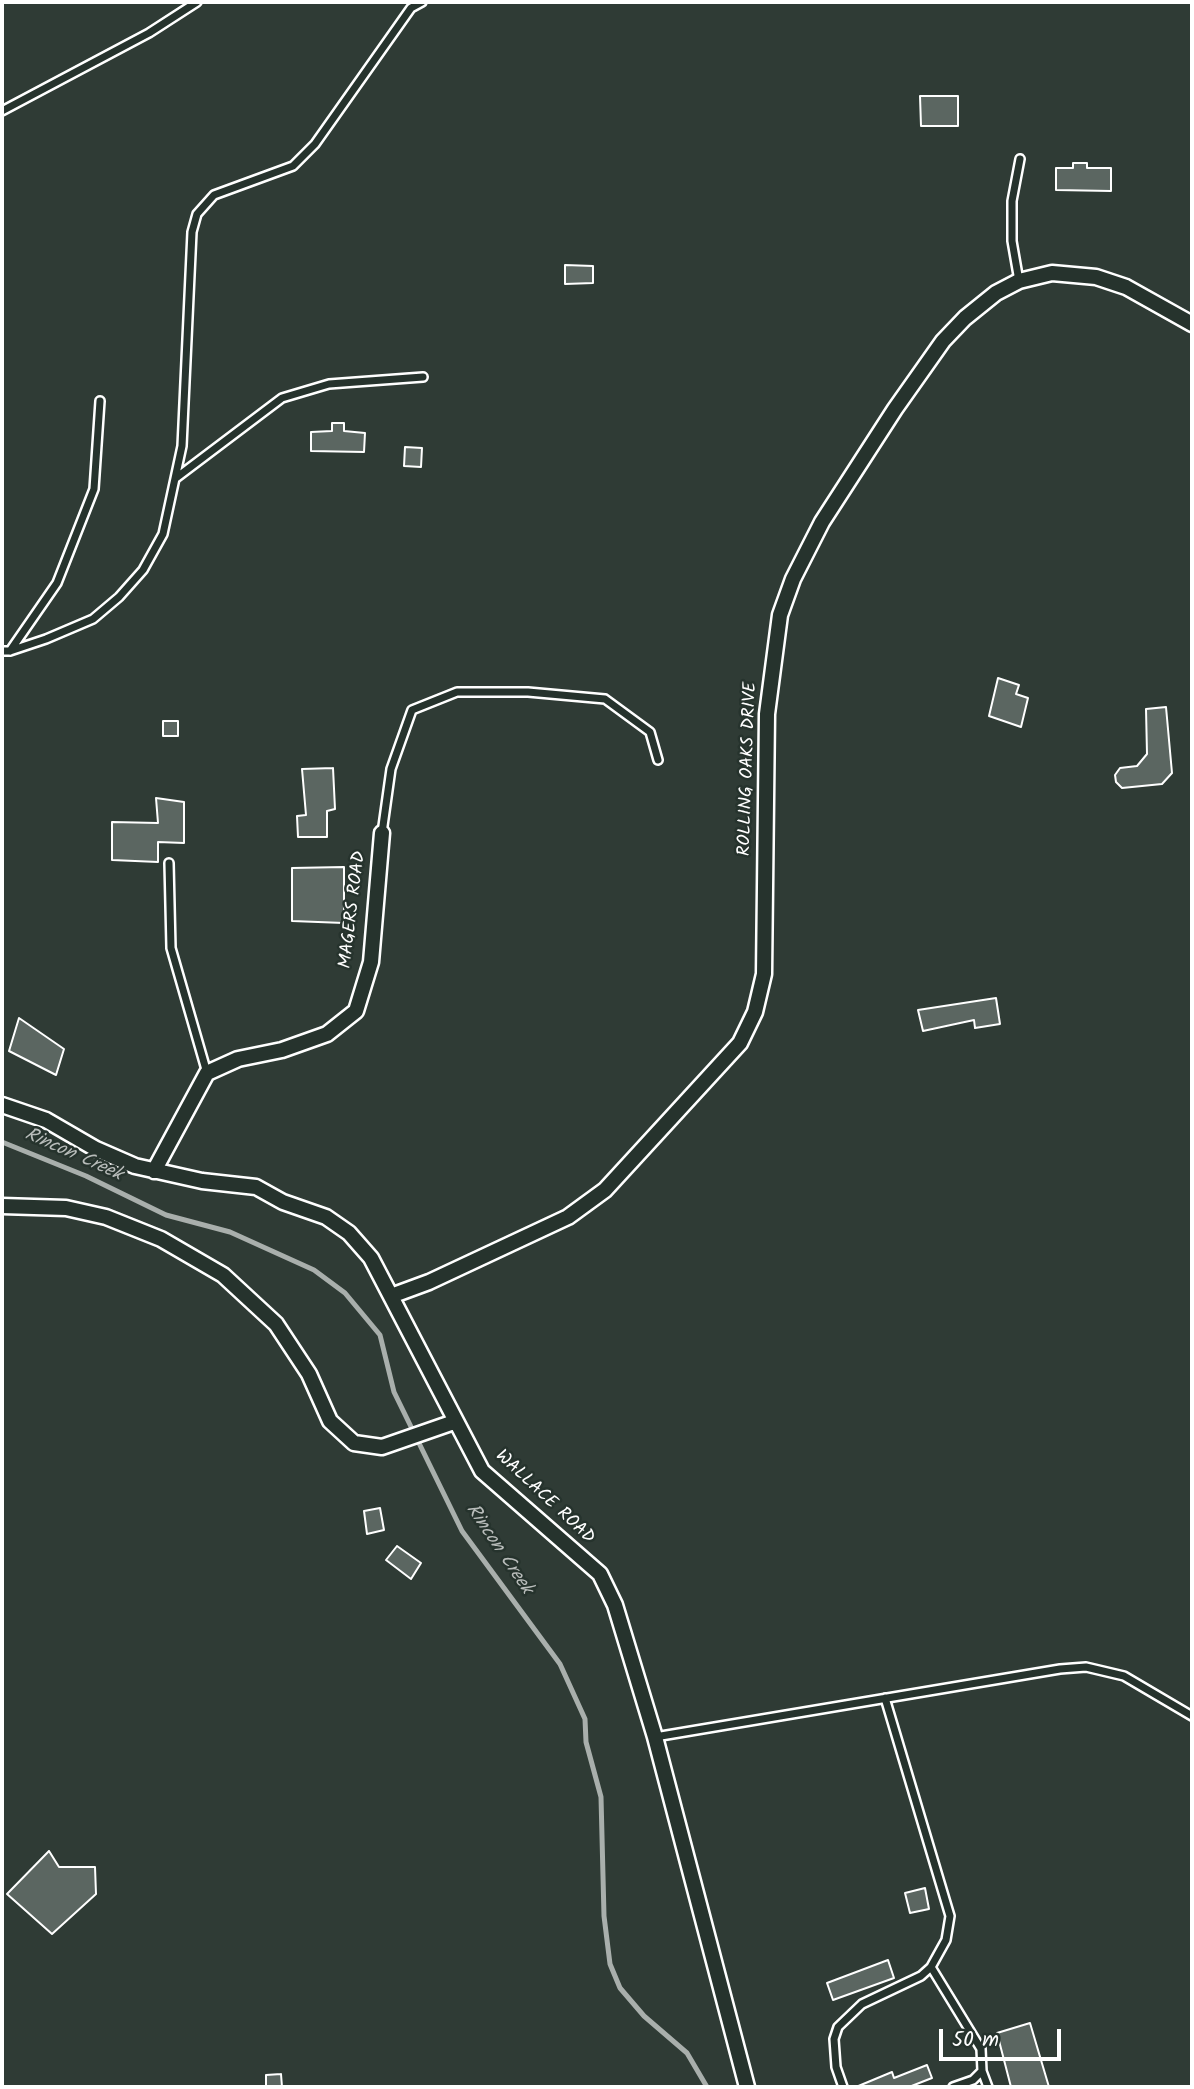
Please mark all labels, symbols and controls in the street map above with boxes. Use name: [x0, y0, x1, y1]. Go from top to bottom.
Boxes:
street label: ROLLING OAKS DRIVE: [735, 681, 763, 857]
street label: MAGERS ROAD: [336, 850, 372, 970]
water label: Rincon Creek: [21, 1124, 125, 1188]
street label: WALLACE ROAD: [490, 1446, 598, 1550]
water label: Rincon Creek: [459, 1500, 537, 1600]
scale bar: [942, 2016, 1064, 2060]
text: 50 m: [952, 2024, 999, 2057]

